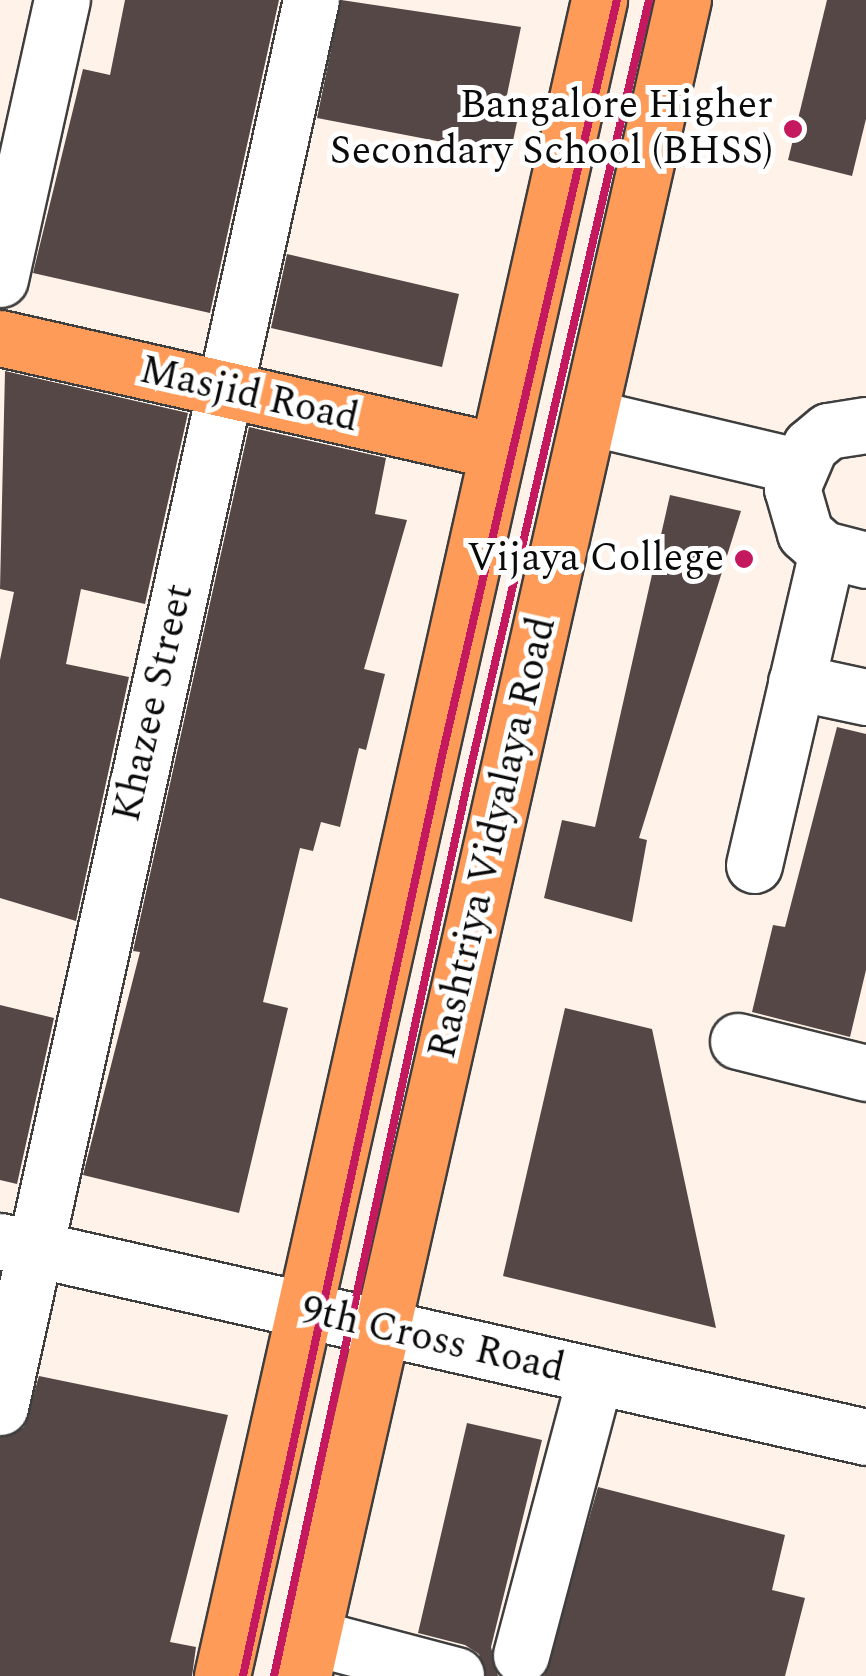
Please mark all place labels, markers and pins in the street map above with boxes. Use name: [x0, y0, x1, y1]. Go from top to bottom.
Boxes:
place label: Bangalore Higher Secondary School (BHSS): [330, 82, 773, 176]
marker: Bangalore Higher Secondary School (BHSS): [782, 118, 804, 140]
place label: Vijaya College: [467, 535, 724, 583]
marker: Vijaya College: [733, 548, 755, 570]

